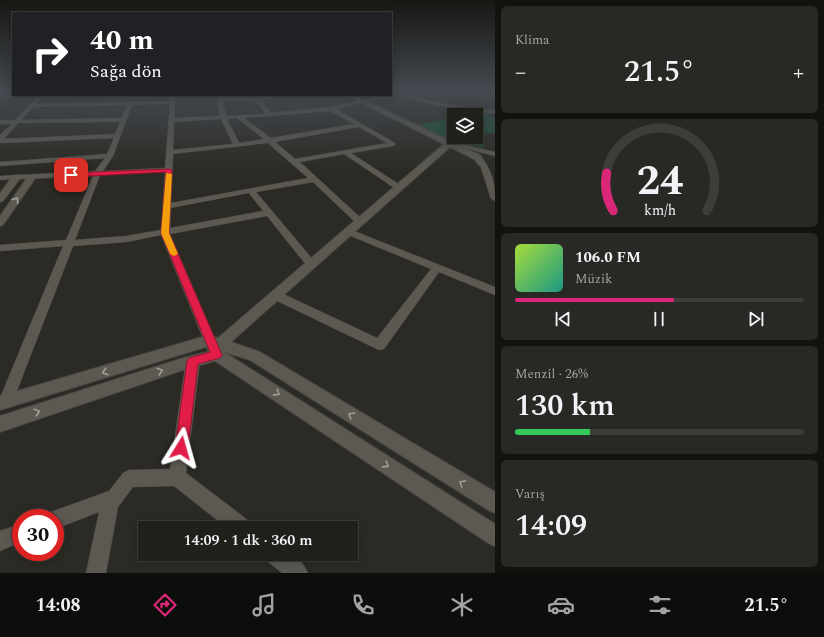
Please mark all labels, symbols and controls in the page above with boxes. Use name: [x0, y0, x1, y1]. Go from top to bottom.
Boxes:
text: 40 m: [90, 19, 154, 62]
icon: right: [24, 28, 76, 80]
text: Klima: [515, 30, 549, 50]
text: 21.5°: [624, 49, 695, 95]
text: −: [515, 56, 526, 89]
text: +: [793, 56, 804, 89]
text: Sağa dön: [90, 58, 162, 85]
map controls: [447, 108, 483, 144]
button: layers: [447, 108, 483, 144]
text: 24: [636, 150, 683, 213]
pin: [54, 158, 88, 192]
icon: arrive: [60, 164, 82, 186]
one-way arrow: [11, 197, 18, 204]
text: km/h: [643, 200, 676, 222]
text: 106.0 FM: [575, 246, 641, 269]
text: Müzik: [575, 269, 612, 289]
icon: previous: [552, 308, 574, 330]
icon: pause: [648, 308, 670, 330]
icon: next: [745, 308, 767, 330]
text: Menzil · 26%: [515, 364, 588, 384]
one-way arrow: [102, 367, 109, 376]
one-way arrow: [157, 368, 164, 376]
text: 130 km: [515, 383, 615, 429]
one-way arrow: [273, 389, 280, 396]
one-way arrow: [33, 408, 40, 417]
one-way arrow: [348, 412, 355, 419]
position arrow: [160, 427, 202, 469]
one-way arrow: [382, 460, 389, 467]
one-way arrow: [459, 480, 466, 488]
text: Varış: [515, 484, 545, 504]
text: 14:09: [515, 503, 587, 549]
speed limit sign: 30: [12, 509, 64, 561]
text: 14:09 · 1 dk · 360 m: [184, 529, 312, 552]
icon: directions: [151, 591, 179, 619]
icon: music: [250, 591, 278, 619]
icon: phone: [349, 591, 377, 619]
icon: climate: [448, 591, 476, 619]
icon: car: [547, 591, 575, 619]
icon: filters: [646, 591, 674, 619]
text: 14:08: [35, 592, 81, 619]
text: 21.5°: [744, 592, 789, 619]

